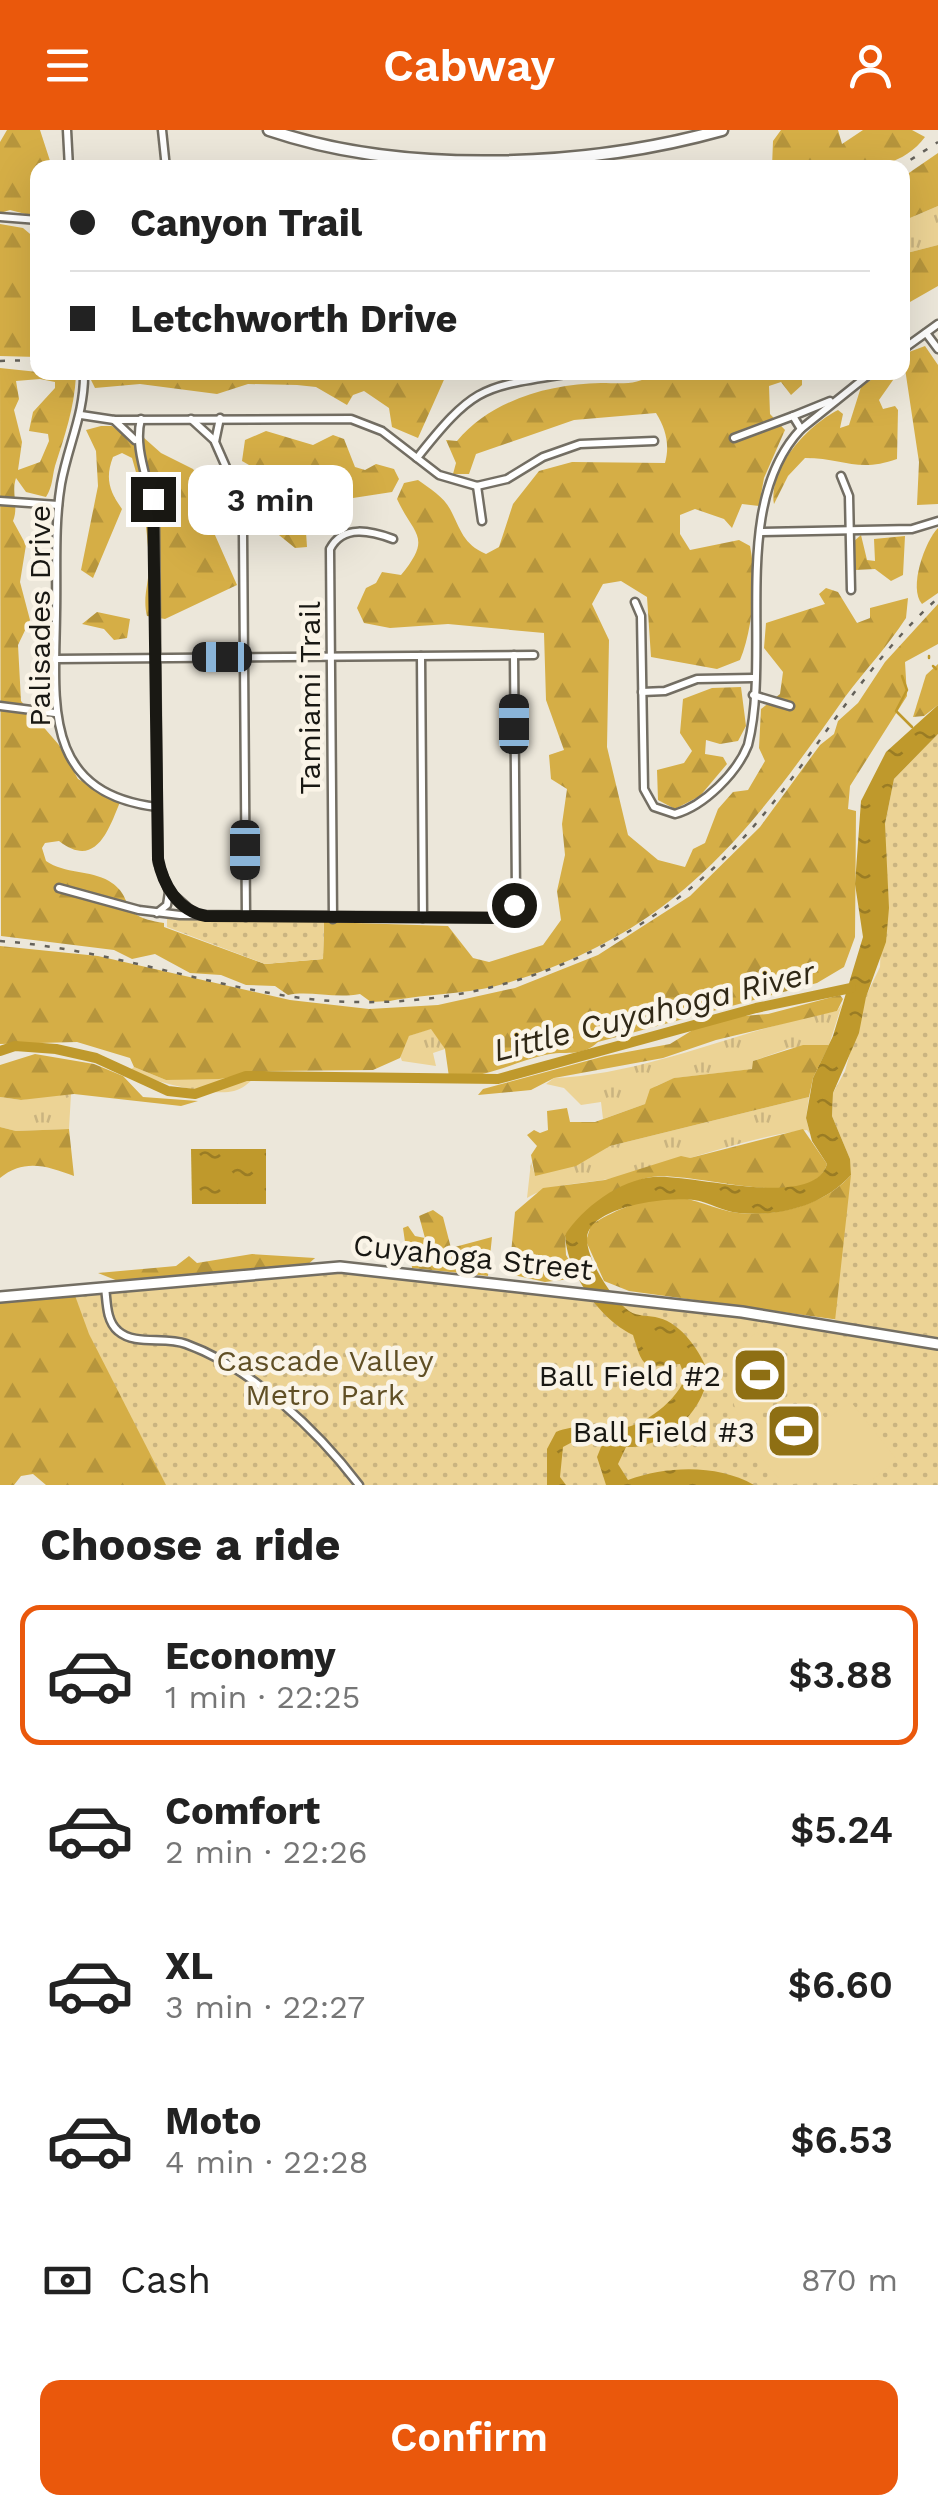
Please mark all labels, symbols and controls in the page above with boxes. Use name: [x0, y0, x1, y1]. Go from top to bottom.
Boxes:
icon: menu: [40, 38, 95, 93]
icon: person: [843, 38, 898, 93]
text: Cabway: [383, 39, 555, 92]
text: Canyon Trail: [130, 201, 362, 245]
text: Letchworth Drive: [130, 297, 457, 341]
callout: 3 min: [188, 464, 353, 534]
route end: [131, 477, 176, 522]
text: 3 min: [227, 481, 314, 519]
street label: Palisades Drive: [22, 505, 57, 727]
street label: Tamiami Trail: [292, 601, 327, 795]
car: [192, 642, 252, 672]
car: [499, 694, 529, 754]
car: [230, 820, 260, 880]
route start: [492, 883, 537, 928]
water label: Little Cuyahoga River: [489, 952, 820, 1069]
street label: Cuyahoga Street: [352, 1227, 595, 1287]
park label: Cascade Valley Metro Park: [216, 1343, 434, 1412]
sports icon: Ball Field #2: [730, 1345, 790, 1405]
place label: Ball Field #2: [538, 1358, 721, 1393]
sports icon: Ball Field #3: [764, 1401, 824, 1461]
place label: Ball Field #3: [572, 1414, 755, 1449]
text: Choose a ride: [40, 1518, 340, 1571]
icon: car: [45, 1630, 135, 1720]
text: Economy: [165, 1634, 336, 1678]
text: $3.88: [788, 1653, 893, 1697]
text: 1 min · 22:25: [165, 1678, 360, 1716]
icon: car: [45, 1785, 135, 1875]
text: Comfort: [165, 1789, 320, 1833]
text: $5.24: [790, 1808, 893, 1852]
text: 2 min · 22:26: [165, 1833, 367, 1871]
icon: car: [45, 1940, 135, 2030]
text: XL: [165, 1944, 213, 1988]
text: $6.60: [788, 1963, 893, 2007]
text: 3 min · 22:27: [165, 1988, 365, 2026]
icon: car: [45, 2095, 135, 2185]
text: Moto: [165, 2099, 261, 2143]
text: $6.53: [790, 2118, 893, 2162]
text: 4 min · 22:28: [165, 2143, 369, 2181]
icon: cash: [40, 2253, 95, 2308]
text: Cash: [120, 2258, 211, 2302]
text: 870 m: [801, 2261, 898, 2299]
button: Confirm: [40, 2380, 898, 2495]

